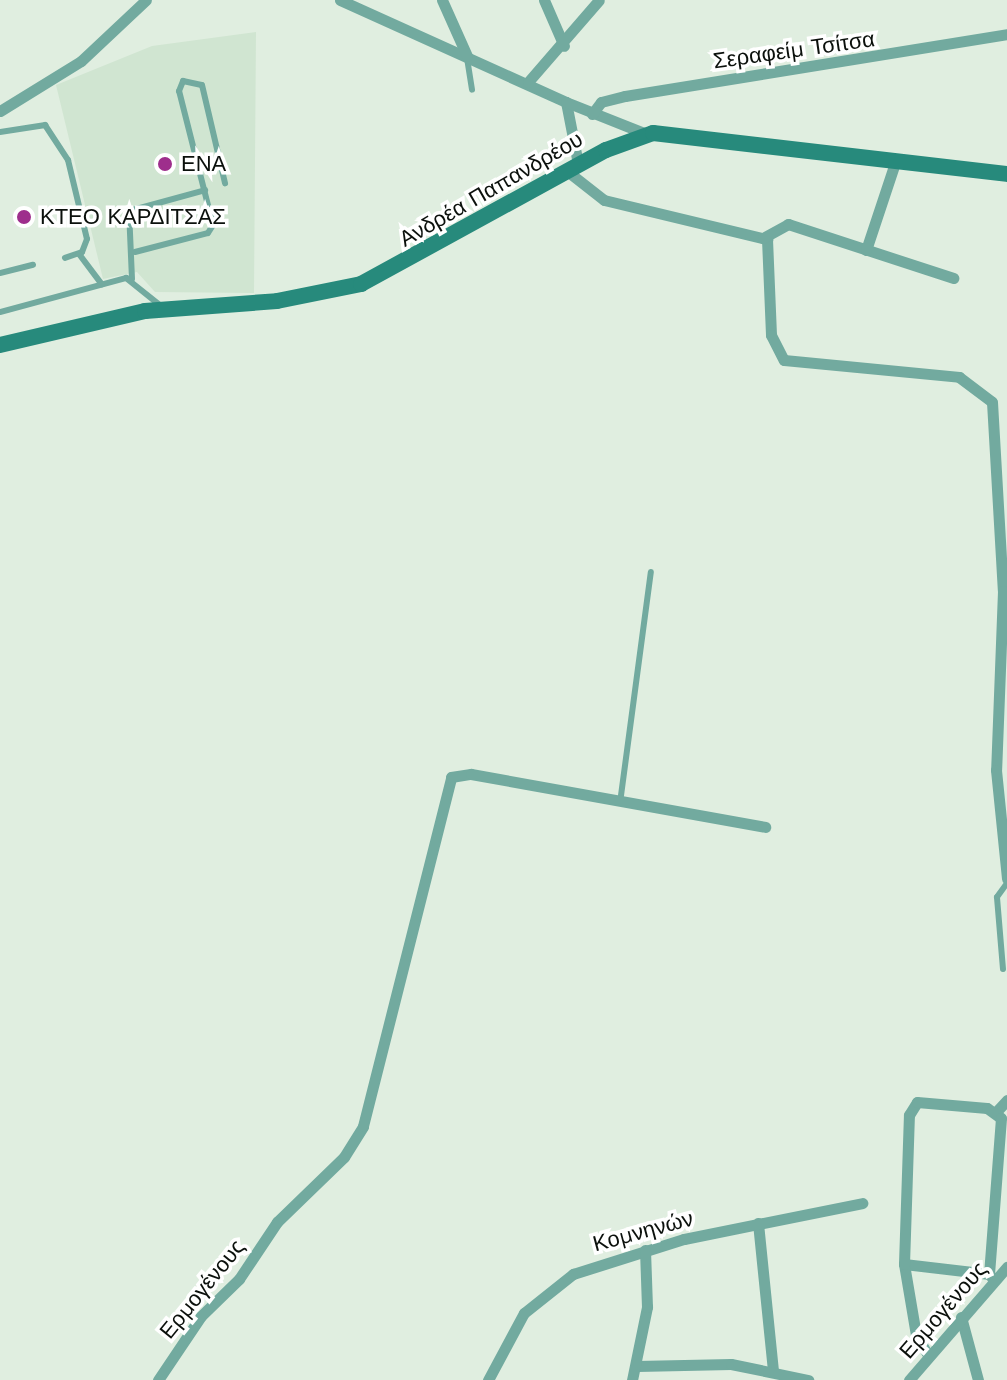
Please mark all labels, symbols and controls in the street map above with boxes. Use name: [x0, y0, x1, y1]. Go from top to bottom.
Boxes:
street label: Σεραφείμ Τσίτσα: [711, 26, 877, 74]
street label: Ανδρέα Παπανδρέου: [395, 126, 587, 252]
place label: ΕΝΑ: [181, 151, 226, 177]
marker: ΕΝΑ: [156, 155, 174, 173]
place label: ΚΤΕΟ ΚΑΡΔΙΤΣΑΣ: [40, 204, 226, 230]
marker: ΚΤΕΟ ΚΑΡΔΙΤΣΑΣ: [15, 208, 33, 226]
street label: Κομνηνών: [590, 1205, 696, 1257]
street label: Ερμογένους: [154, 1234, 250, 1344]
street label: Ερμογένους: [894, 1256, 992, 1364]

